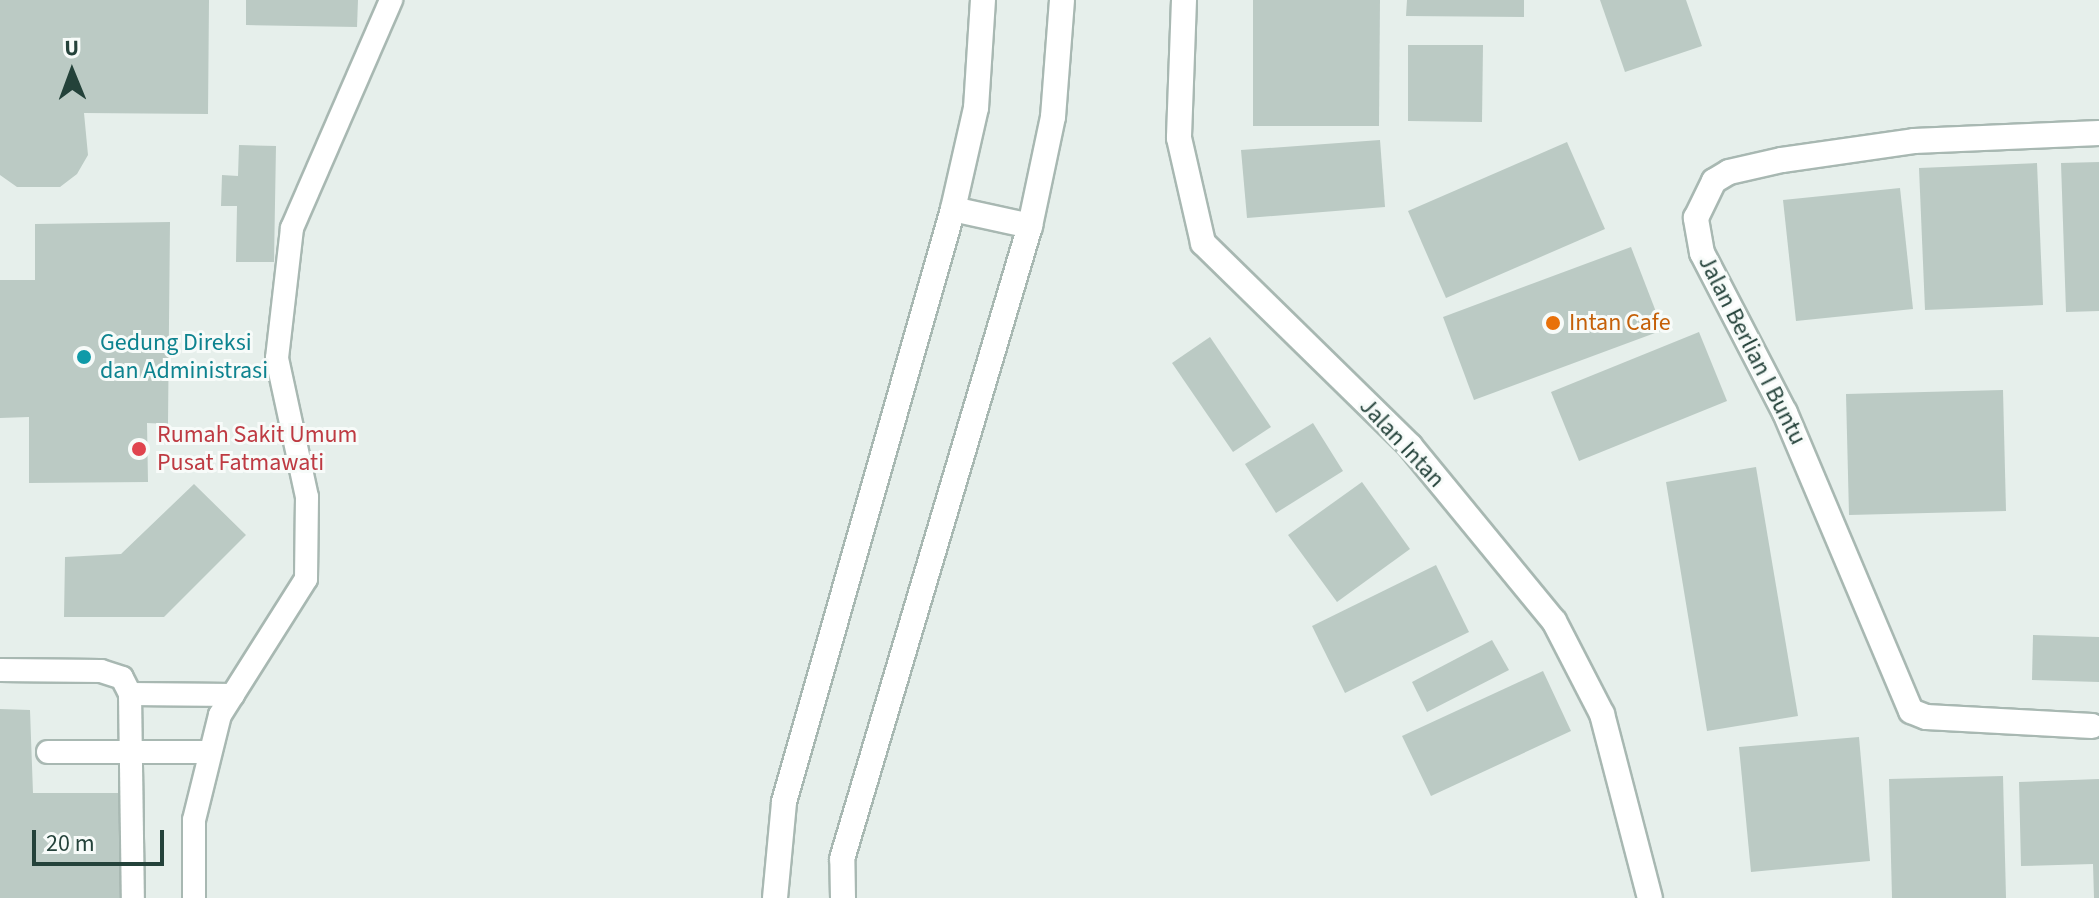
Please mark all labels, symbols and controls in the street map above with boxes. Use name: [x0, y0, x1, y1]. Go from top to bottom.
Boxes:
north arrow: [32, 32, 112, 112]
text: U: [64, 32, 79, 64]
street label: Jalan Berlian I Buntu: [1692, 250, 1812, 450]
place label: Intan Cafe: [1569, 309, 1671, 337]
marker: Intan Cafe: [1544, 314, 1562, 332]
place label: Gedung Direksi dan Administrasi: [100, 329, 268, 385]
marker: Gedung Direksi dan Administrasi: [75, 348, 93, 366]
street label: Jalan Intan: [1353, 392, 1451, 494]
place label: Rumah Sakit Umum Pusat Fatmawati: [157, 421, 357, 477]
marker: Rumah Sakit Umum Pusat Fatmawati: [128, 438, 150, 460]
scale bar: [36, 814, 168, 864]
text: 20 m: [46, 826, 95, 861]

